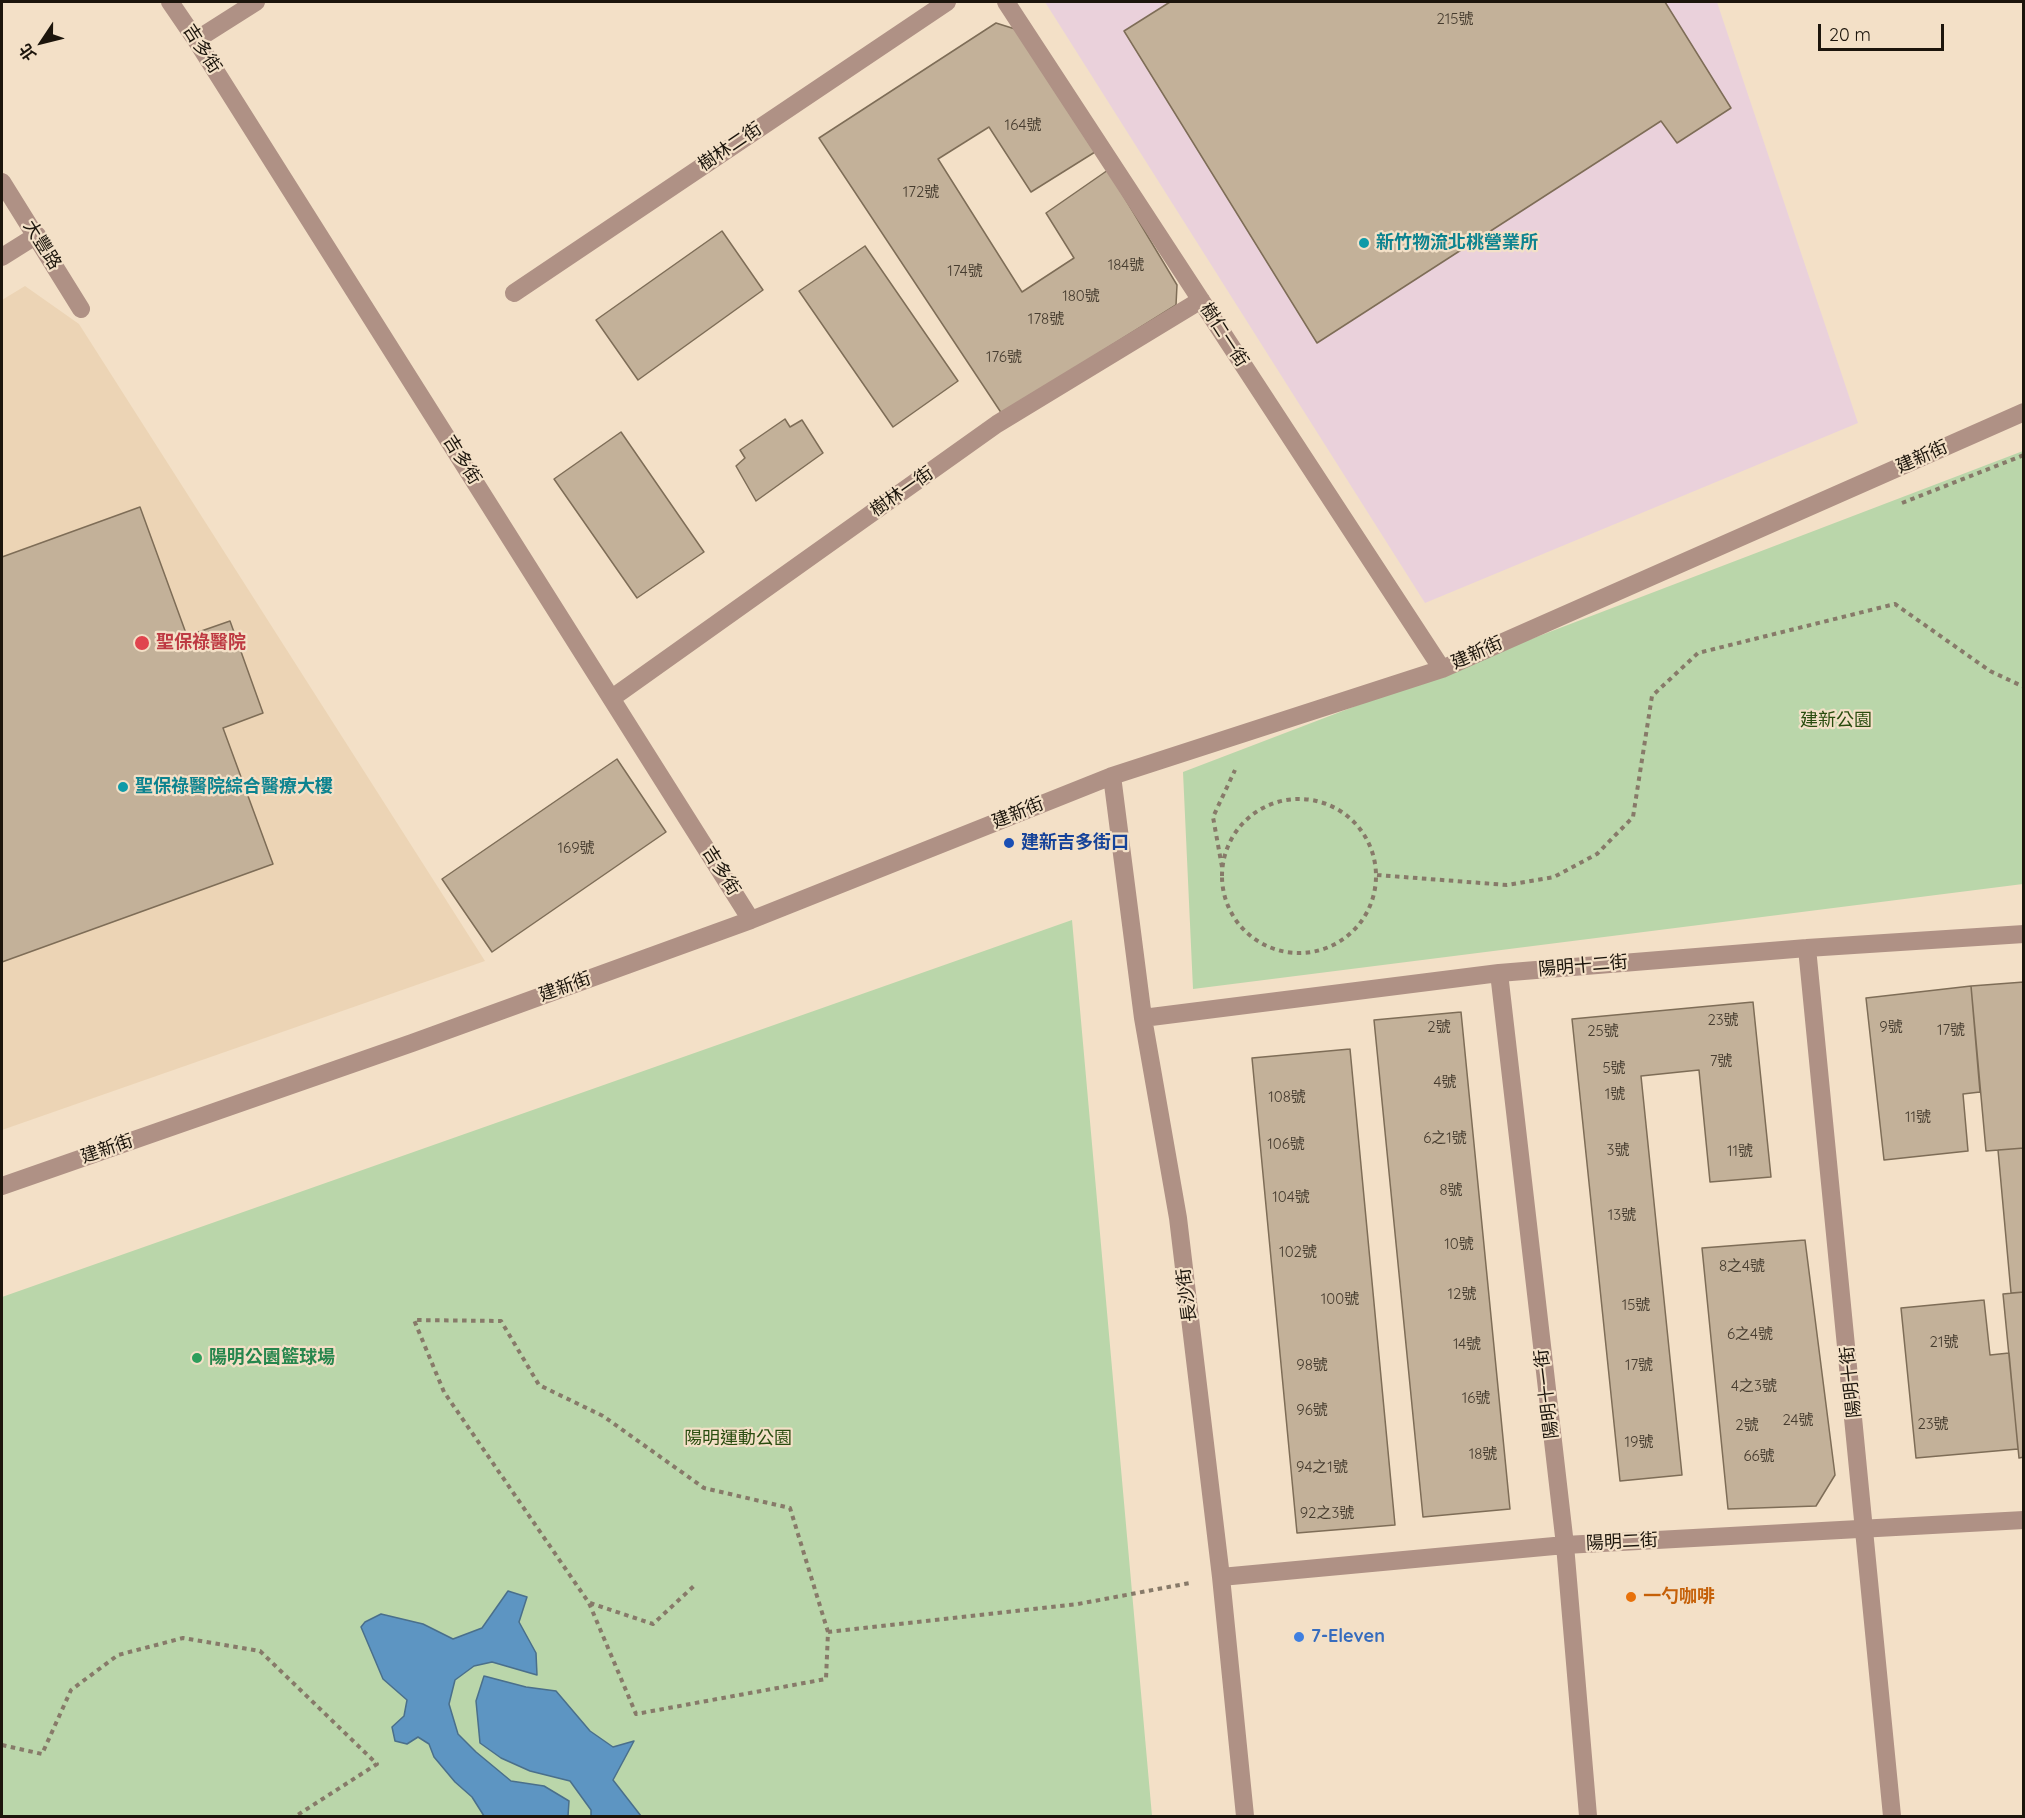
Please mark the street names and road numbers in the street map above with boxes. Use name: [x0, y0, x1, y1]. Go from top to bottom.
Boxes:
street label: 吉多街: [178, 20, 226, 78]
street label: 樹林二街: [694, 118, 766, 176]
street label: 大豐路: [19, 216, 65, 274]
street label: 樹仁一街: [1195, 299, 1253, 371]
street label: 吉多街: [439, 431, 485, 489]
street label: 建新街: [1893, 436, 1951, 478]
street label: 樹林一街: [866, 463, 938, 521]
street label: 建新街: [1448, 632, 1506, 674]
street label: 建新街: [989, 793, 1047, 833]
street label: 吉多街: [698, 842, 744, 900]
street label: 陽明十二街: [1537, 951, 1629, 981]
street label: 建新街: [536, 968, 594, 1006]
street label: 建新街: [78, 1130, 136, 1168]
street label: 長沙街: [1173, 1267, 1201, 1323]
street label: 陽明十街: [1836, 1345, 1866, 1419]
street label: 陽明十一街: [1531, 1348, 1563, 1440]
street label: 陽明二街: [1585, 1529, 1659, 1555]

